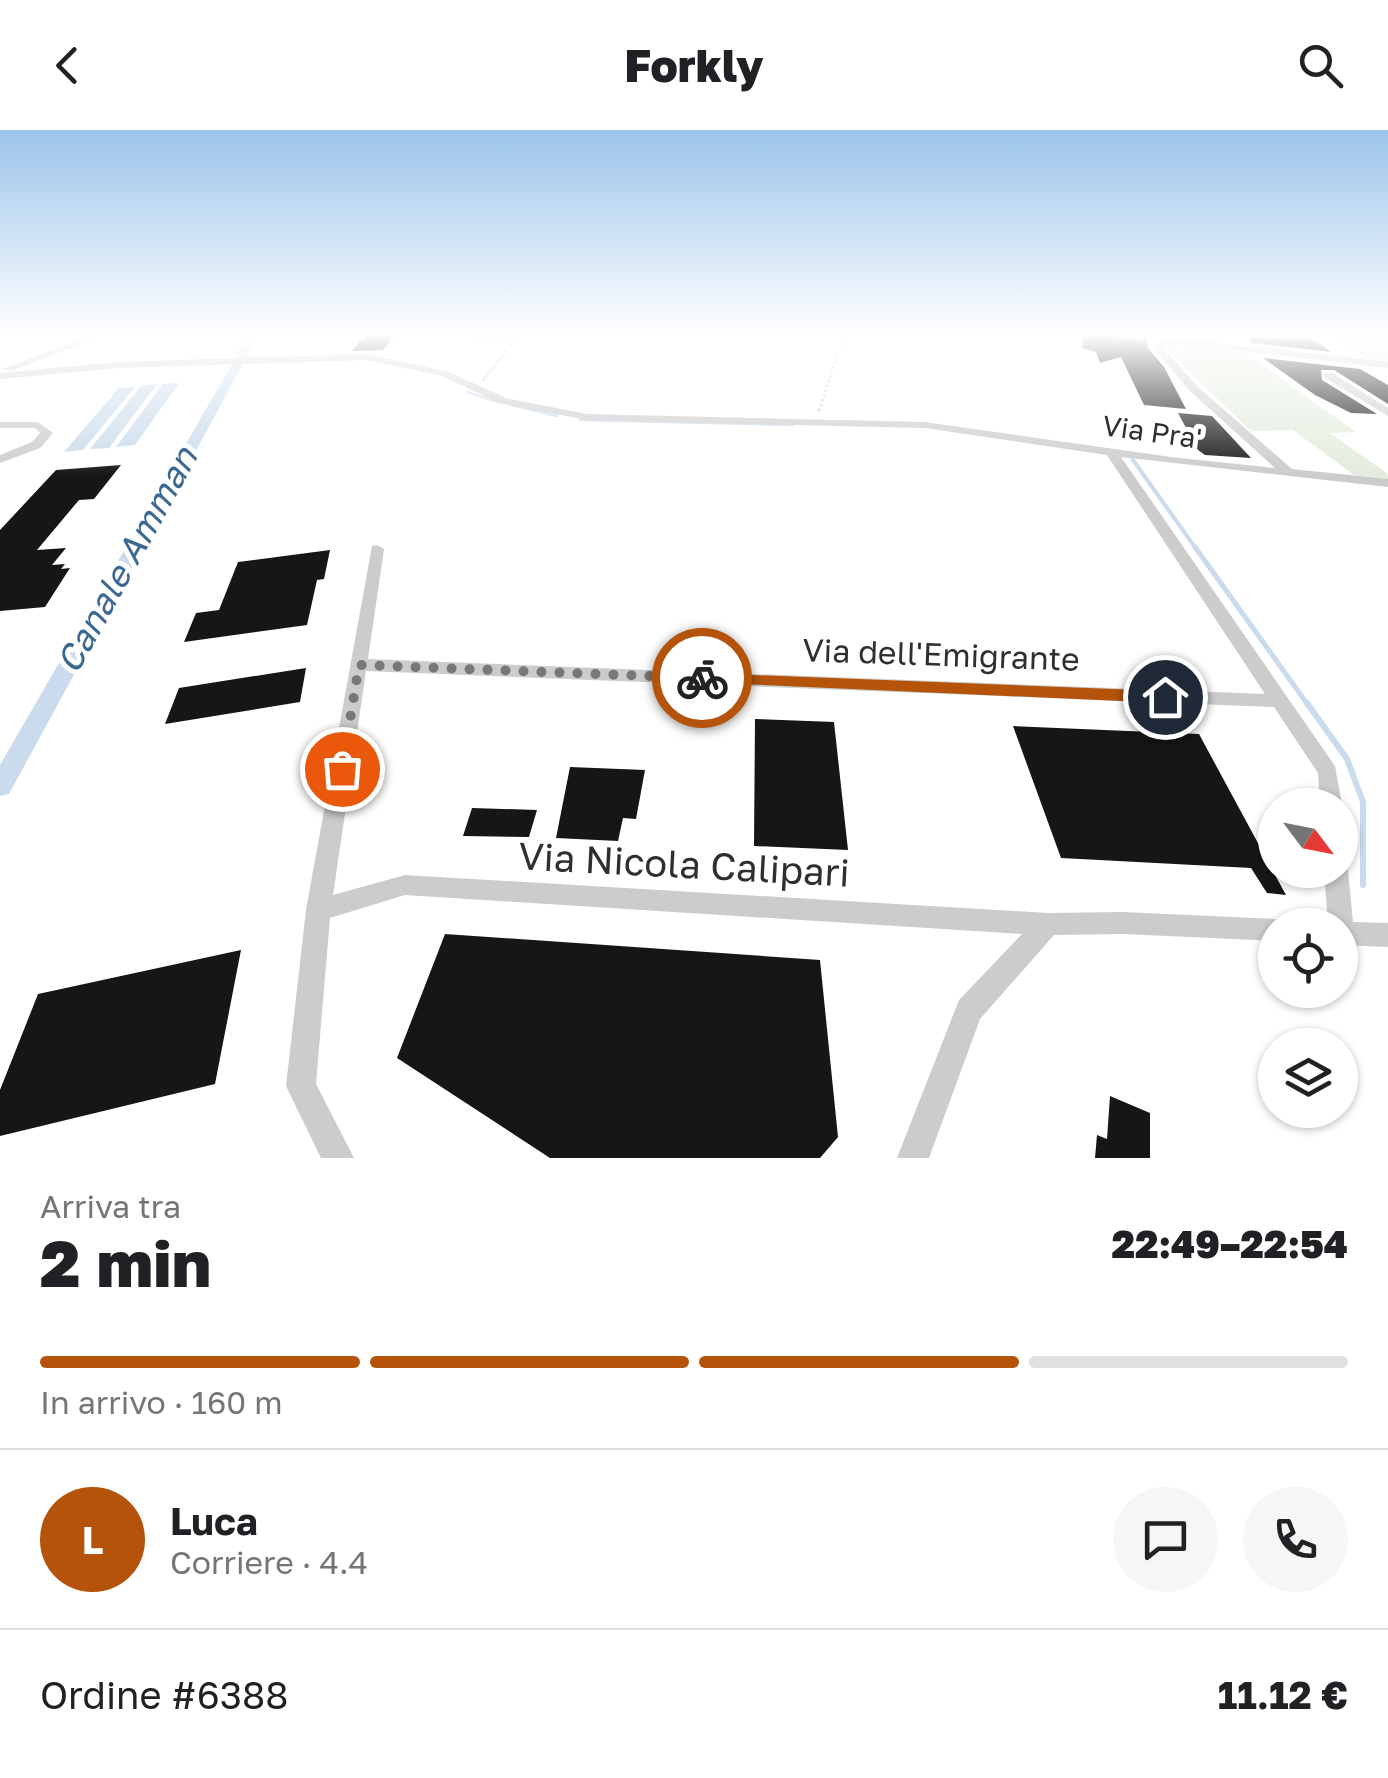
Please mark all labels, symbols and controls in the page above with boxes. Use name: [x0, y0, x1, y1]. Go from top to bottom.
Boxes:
icon: back: [40, 38, 95, 93]
text: Forkly: [624, 38, 764, 92]
icon: search: [1293, 38, 1348, 93]
street label: Via Pra': [1100, 408, 1204, 455]
water label: Canale Amman: [47, 438, 206, 680]
courier: [652, 628, 752, 728]
street label: Via dell'Emigrante: [802, 630, 1080, 678]
icon: bike: [675, 651, 730, 706]
pin: [1123, 655, 1208, 740]
icon: home: [1138, 670, 1193, 725]
pin: [300, 727, 385, 812]
icon: bag: [315, 742, 370, 797]
north arrow: [1258, 788, 1358, 888]
map controls: [1258, 788, 1358, 1128]
street label: Via Nicola Calipari: [517, 832, 851, 895]
button: locate: [1258, 908, 1358, 1008]
button: layers: [1258, 1028, 1358, 1128]
text: Arriva tra: [40, 1187, 181, 1225]
text: 22:49–22:54: [1111, 1221, 1348, 1266]
text: 2 min: [40, 1223, 211, 1301]
text: In arrivo · 160 m: [40, 1383, 282, 1421]
button: chat: [1113, 1487, 1218, 1592]
button: phone: [1243, 1487, 1348, 1592]
text: Luca: [170, 1498, 258, 1543]
text: L: [82, 1517, 103, 1562]
text: Corriere · 4.4: [170, 1543, 368, 1581]
text: Ordine #6388: [40, 1672, 288, 1717]
text: 11.12 €: [1218, 1672, 1348, 1717]

